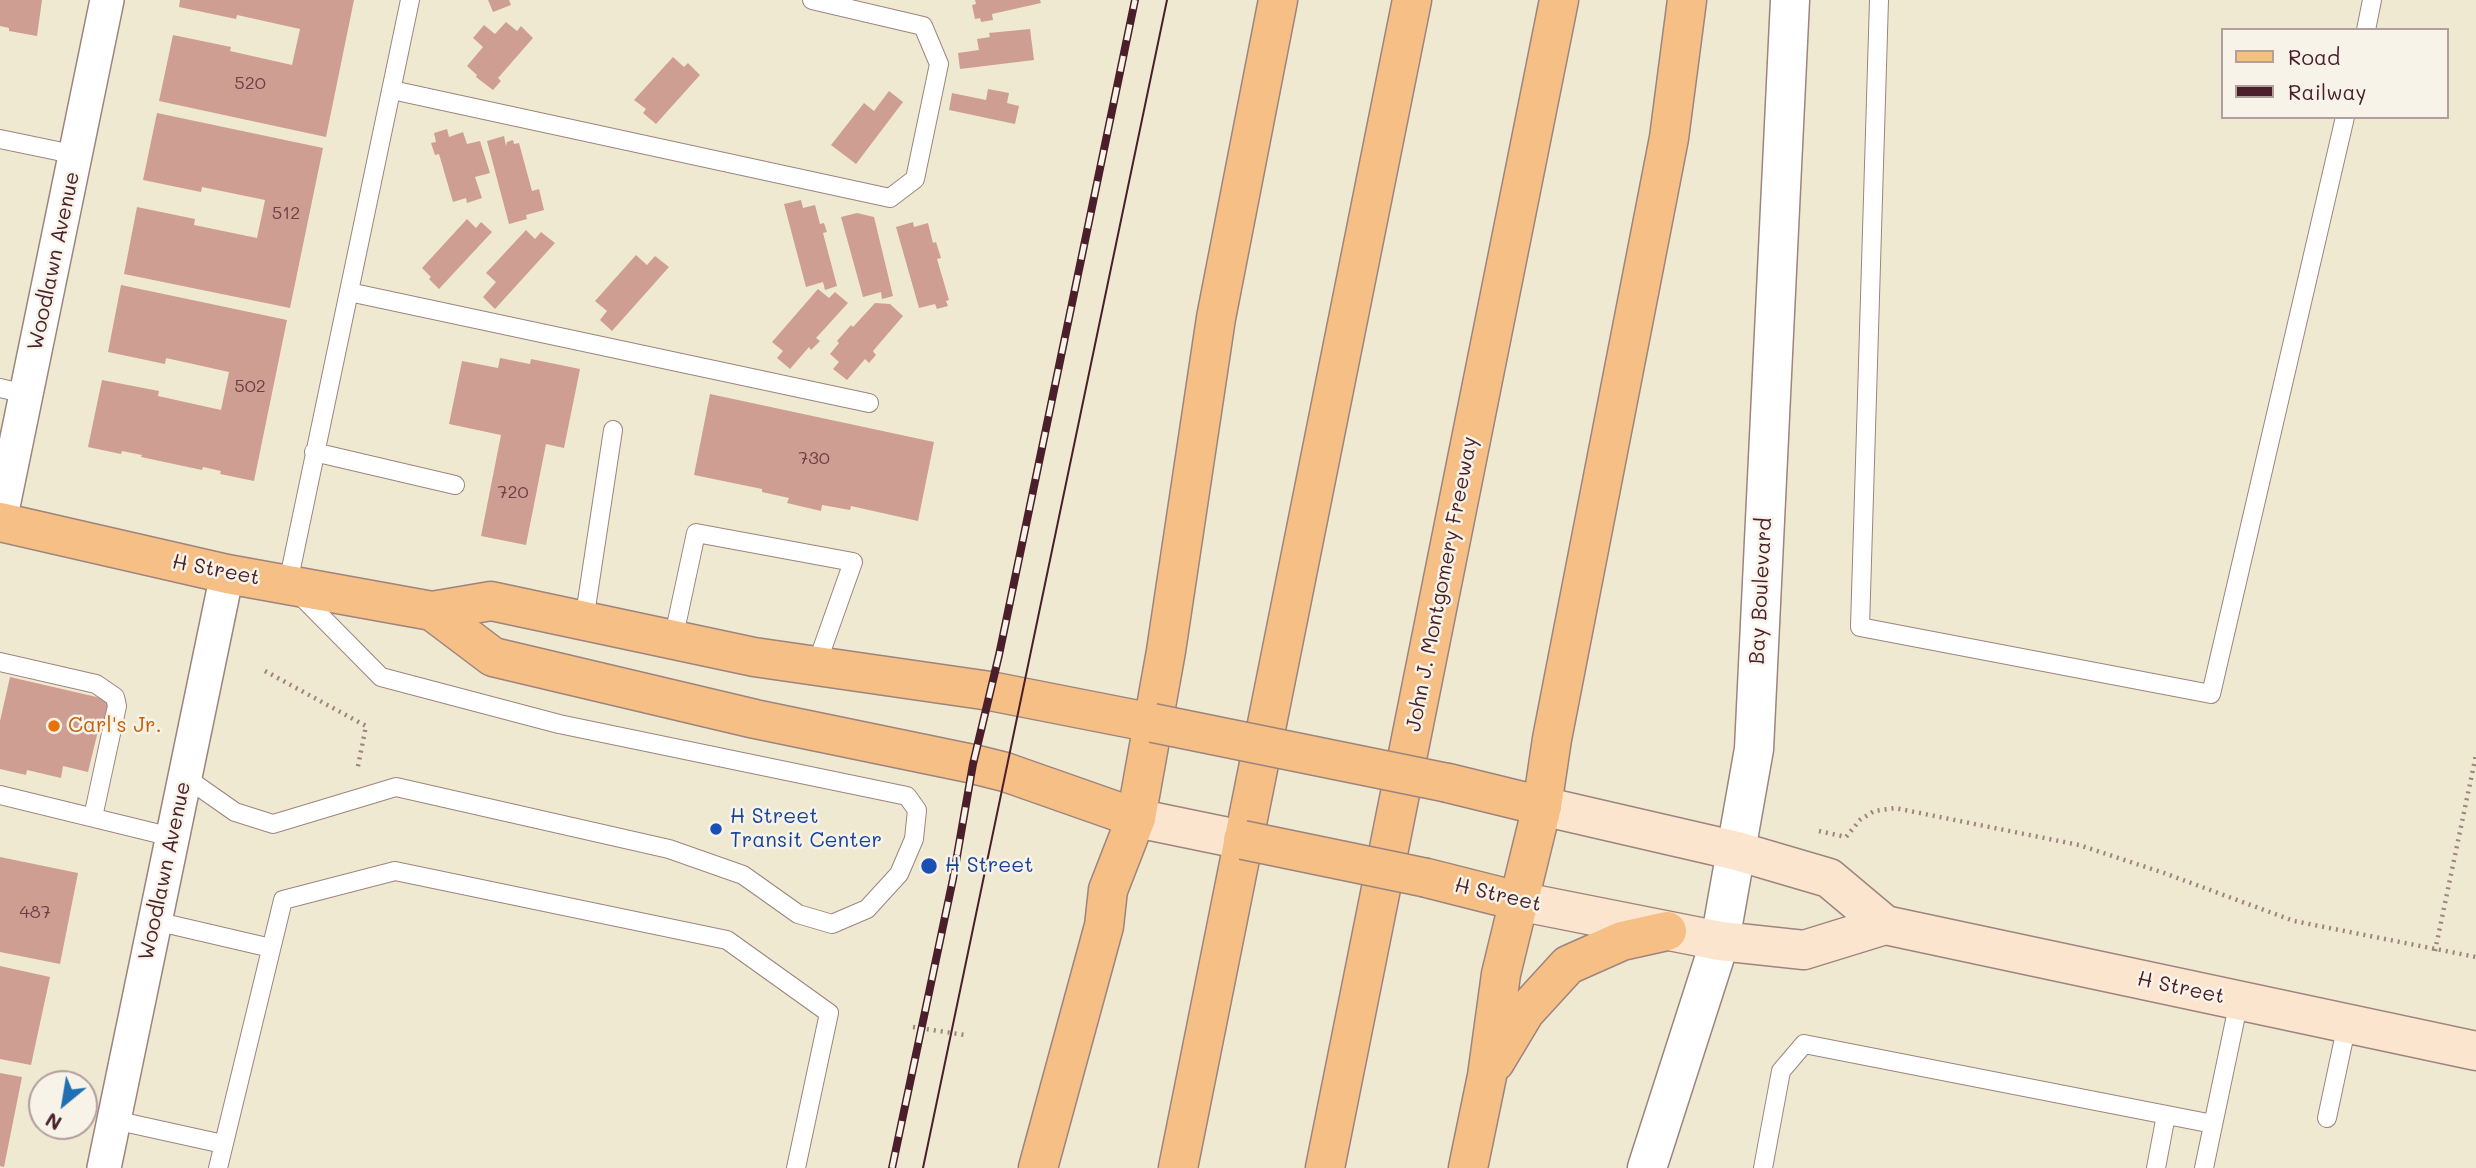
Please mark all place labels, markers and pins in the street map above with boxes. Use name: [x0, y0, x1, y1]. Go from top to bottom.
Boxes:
place label: Carl's Jr.: [68, 713, 162, 739]
marker: Carl's Jr.: [46, 718, 62, 734]
place label: H Street Transit Center: [730, 804, 882, 854]
marker: H Street Transit Center: [708, 821, 724, 837]
place label: H Street: [945, 853, 1034, 879]
marker: H Street: [919, 856, 939, 876]

